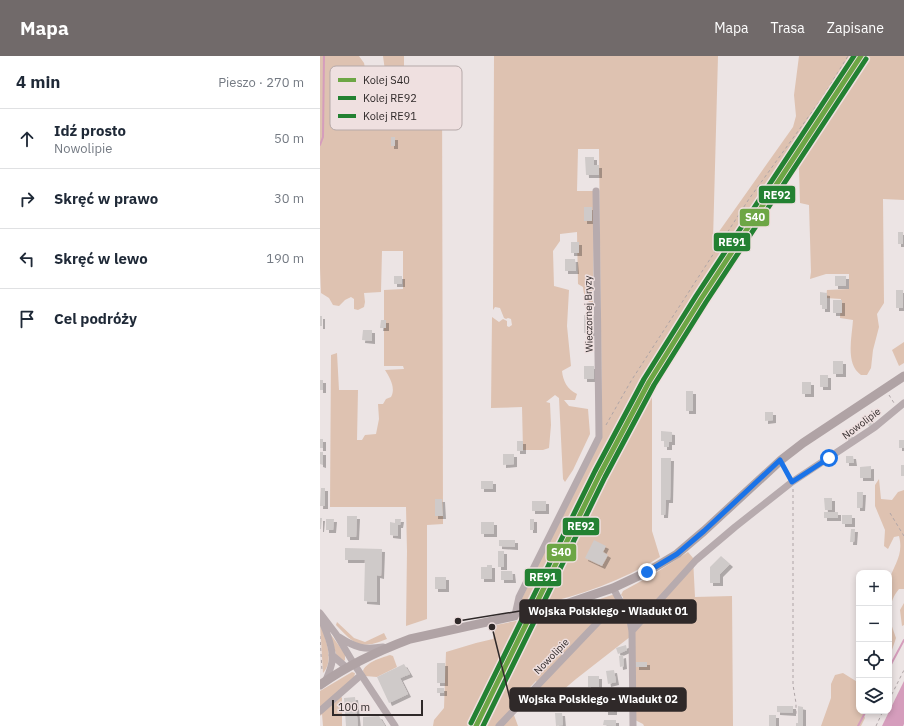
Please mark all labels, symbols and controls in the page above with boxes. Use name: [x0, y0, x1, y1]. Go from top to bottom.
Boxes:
text: Mapa: [20, 16, 69, 40]
text: Mapa: [714, 19, 749, 37]
text: Trasa: [771, 19, 805, 37]
text: Zapisane: [827, 19, 884, 37]
legend: [330, 66, 462, 130]
text: 4 min: [16, 71, 60, 93]
text: Kolej S40: [363, 73, 410, 87]
text: Pieszo · 270 m: [218, 74, 304, 91]
text: Kolej RE92: [363, 91, 417, 105]
text: Kolej RE91: [363, 109, 417, 123]
text: Idź prosto: [54, 121, 126, 140]
icon: ahead: [16, 128, 38, 150]
text: 50 m: [274, 130, 304, 147]
text: Nowolipie: [54, 140, 112, 157]
line badge: RE92: [758, 185, 796, 204]
icon: right: [16, 188, 38, 210]
text: RE92: [763, 188, 791, 202]
text: Skręć w prawo: [54, 189, 158, 208]
text: 30 m: [274, 190, 304, 207]
line badge: S40: [739, 208, 770, 227]
text: S40: [745, 210, 765, 224]
line badge: RE91: [713, 232, 751, 252]
text: RE91: [718, 235, 746, 249]
icon: left: [16, 248, 38, 270]
text: Skręć w lewo: [54, 249, 148, 268]
text: 190 m: [266, 250, 304, 267]
street label: Wieczornej Bryzy: [581, 276, 596, 352]
icon: arrive: [16, 308, 38, 330]
text: Cel podróży: [54, 309, 137, 328]
street label: Nowolipie: [839, 404, 884, 442]
route start: [820, 449, 838, 467]
line badge: RE92: [562, 517, 600, 536]
text: RE92: [567, 519, 595, 533]
line badge: S40: [546, 543, 577, 562]
text: S40: [551, 545, 571, 559]
route end: [638, 563, 656, 581]
line badge: RE91: [524, 568, 562, 587]
text: RE91: [529, 570, 557, 584]
map controls: [856, 570, 892, 714]
button: +: [856, 570, 892, 606]
callout: Wojska Polskiego - Wiadukt 01: [520, 600, 696, 623]
text: Wojska Polskiego - Wiadukt 01: [528, 604, 688, 618]
button: −: [856, 606, 892, 642]
street label: Nowolipie: [531, 635, 572, 677]
button: locate: [856, 642, 892, 678]
button: layers: [856, 678, 892, 714]
callout: Wojska Polskiego - Wiadukt 02: [510, 688, 686, 711]
text: Wojska Polskiego - Wiadukt 02: [518, 692, 678, 706]
scale bar: [332, 698, 423, 717]
text: 100 m: [338, 700, 370, 714]

